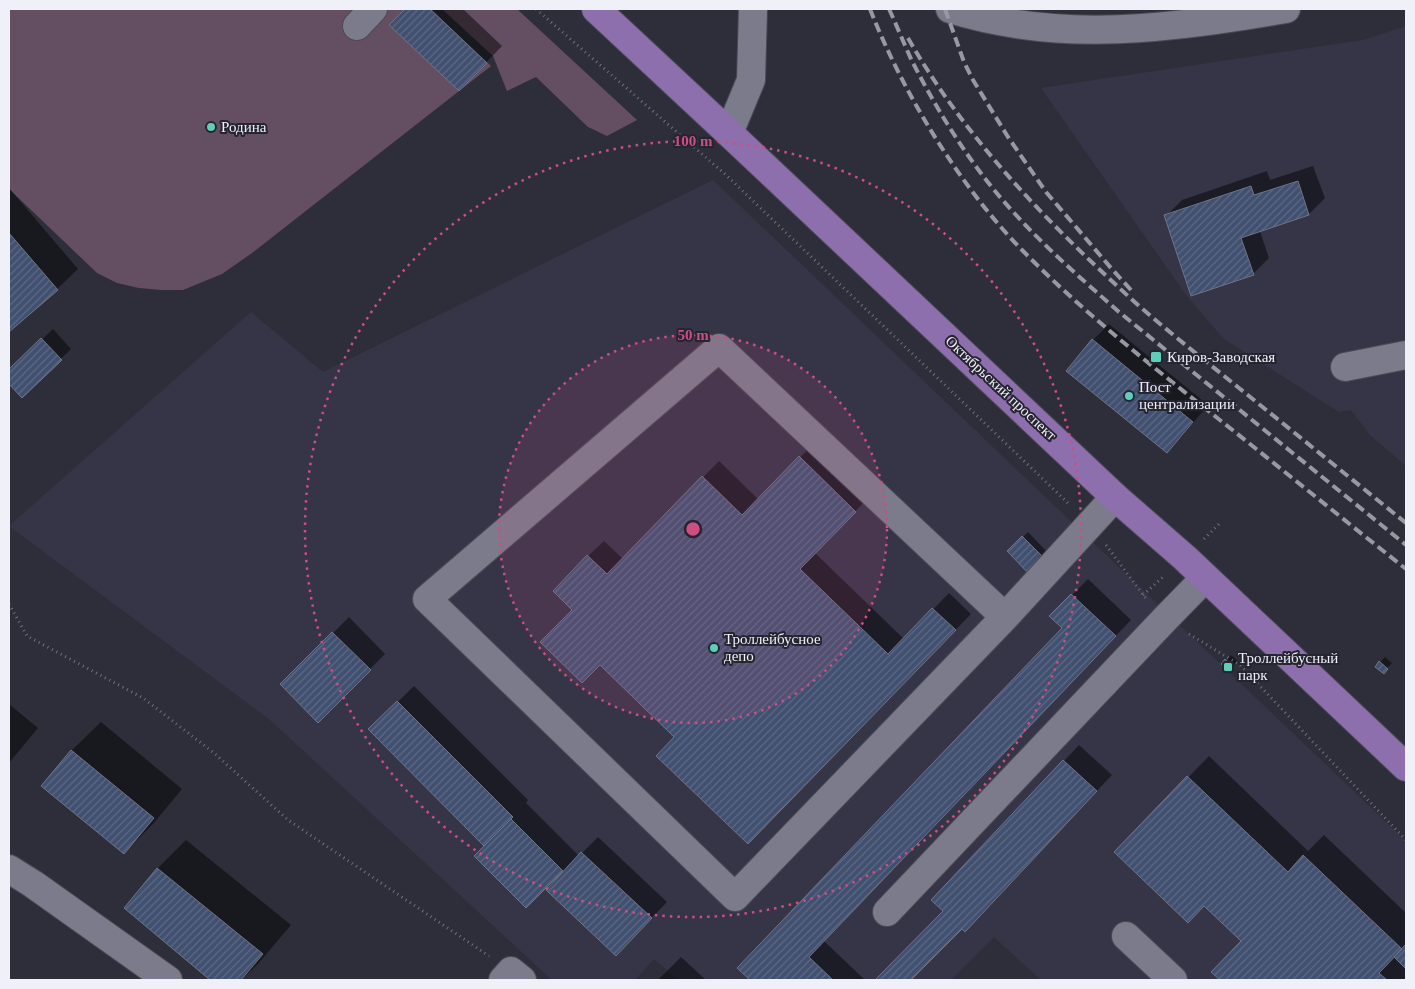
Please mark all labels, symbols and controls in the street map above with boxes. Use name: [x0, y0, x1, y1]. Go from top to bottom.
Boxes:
place label: Родина: [221, 119, 267, 135]
marker: Родина: [205, 121, 217, 133]
text: 100 m: [674, 133, 713, 149]
text: 50 m: [677, 327, 709, 343]
street label: Октябрьский проспект: [942, 333, 1060, 444]
place label: Киров-Заводская: [1167, 349, 1275, 365]
marker: Киров-Заводская: [1149, 350, 1163, 364]
place label: Пост централизации: [1139, 379, 1235, 412]
marker: Пост централизации: [1123, 390, 1135, 402]
centre of rings: [684, 520, 702, 538]
place label: Троллейбусное депо: [724, 631, 821, 664]
marker: Троллейбусное депо: [708, 642, 720, 654]
place label: Троллейбусный парк: [1238, 650, 1338, 683]
marker: Троллейбусный парк: [1222, 661, 1234, 673]

